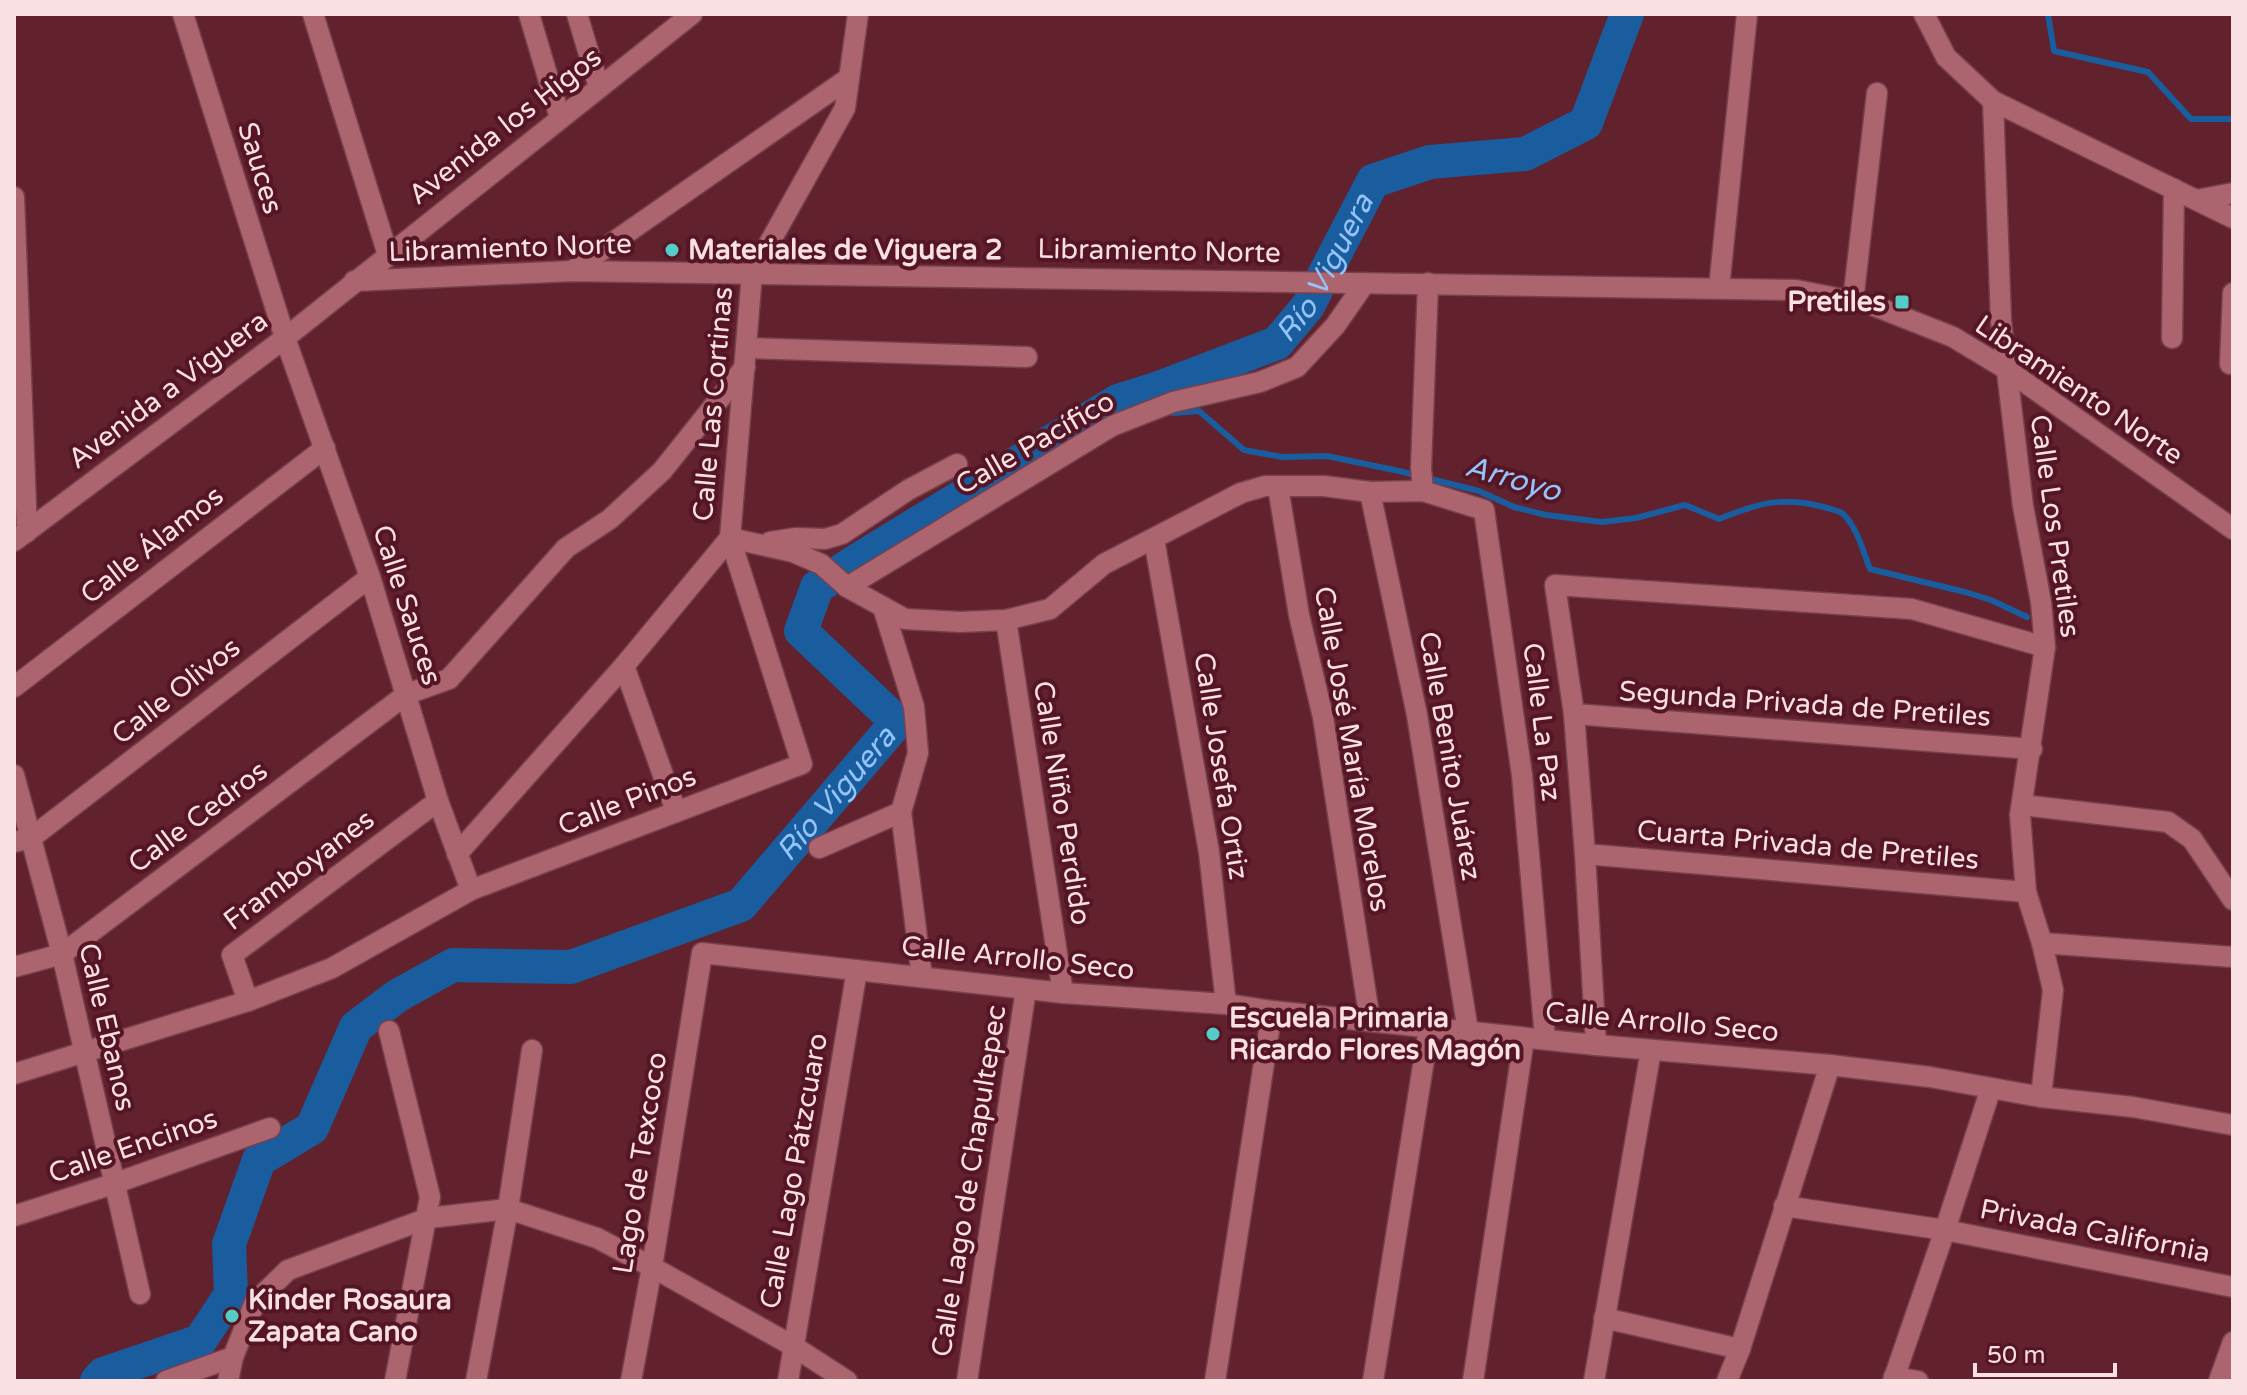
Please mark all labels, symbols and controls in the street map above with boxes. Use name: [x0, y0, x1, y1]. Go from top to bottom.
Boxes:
street label: Avenida los Higos: [402, 40, 608, 212]
street label: Sauces: [230, 118, 290, 218]
water label: Río Viguera: [1267, 186, 1382, 350]
street label: Libramiento Norte: [388, 227, 632, 269]
street label: Libramiento Norte: [1037, 232, 1281, 270]
place label: Materiales de Viguera 2: [688, 233, 1003, 267]
marker: Materiales de Viguera 2: [663, 241, 681, 259]
street label: Calle Las Cortinas: [686, 285, 740, 523]
place label: Pretiles: [1787, 285, 1886, 319]
marker: Pretiles: [1893, 293, 1911, 311]
street label: Avenida a Viguera: [61, 304, 275, 476]
street label: Libramiento Norte: [1969, 308, 2189, 472]
street label: Calle Pacífico: [950, 384, 1120, 502]
street label: Calle Los Pretiles: [2023, 412, 2087, 640]
water label: Arroyo: [1461, 448, 1566, 511]
street label: Calle Álamos: [74, 479, 230, 611]
street label: Calle Sauces: [365, 521, 449, 689]
street label: Calle José María Morelos: [1307, 584, 1397, 914]
street label: Calle Benito Juárez: [1411, 629, 1489, 883]
street label: Calle Olivos: [105, 630, 247, 752]
street label: Calle La Paz: [1515, 641, 1569, 803]
street label: Calle Josefa Ortiz: [1186, 650, 1256, 882]
street label: Segunda Privada de Pretiles: [1618, 674, 1992, 734]
street label: Calle Niño Perdido: [1026, 678, 1098, 928]
water label: Río Viguera: [768, 718, 904, 869]
street label: Calle Cedros: [122, 754, 274, 880]
street label: Calle Pinos: [553, 759, 701, 843]
street label: Framboyanes: [217, 802, 381, 938]
street label: Cuarta Privada de Pretiles: [1636, 813, 1980, 877]
street label: Calle Arrollo Seco: [900, 929, 1136, 987]
street label: Calle Ebanos: [71, 940, 143, 1114]
street label: Calle Arrollo Seco: [1544, 995, 1780, 1049]
place label: Escuela Primaria Ricardo Flores Magón: [1229, 1001, 1521, 1067]
street label: Calle Lago de Chapultepec: [924, 1003, 1014, 1359]
marker: Escuela Primaria Ricardo Flores Magón: [1204, 1025, 1222, 1043]
street label: Calle Lago Pátzcuaro: [753, 1031, 835, 1311]
street label: Lago de Texcoco: [606, 1050, 674, 1276]
street label: Calle Encinos: [44, 1101, 222, 1191]
street label: Privada California: [1977, 1192, 2213, 1270]
place label: Kinder Rosaura Zapata Cano: [248, 1283, 452, 1349]
marker: Kinder Rosaura Zapata Cano: [223, 1307, 241, 1325]
scale bar: [1975, 1327, 2115, 1377]
text: 50 m: [1987, 1341, 2045, 1370]

